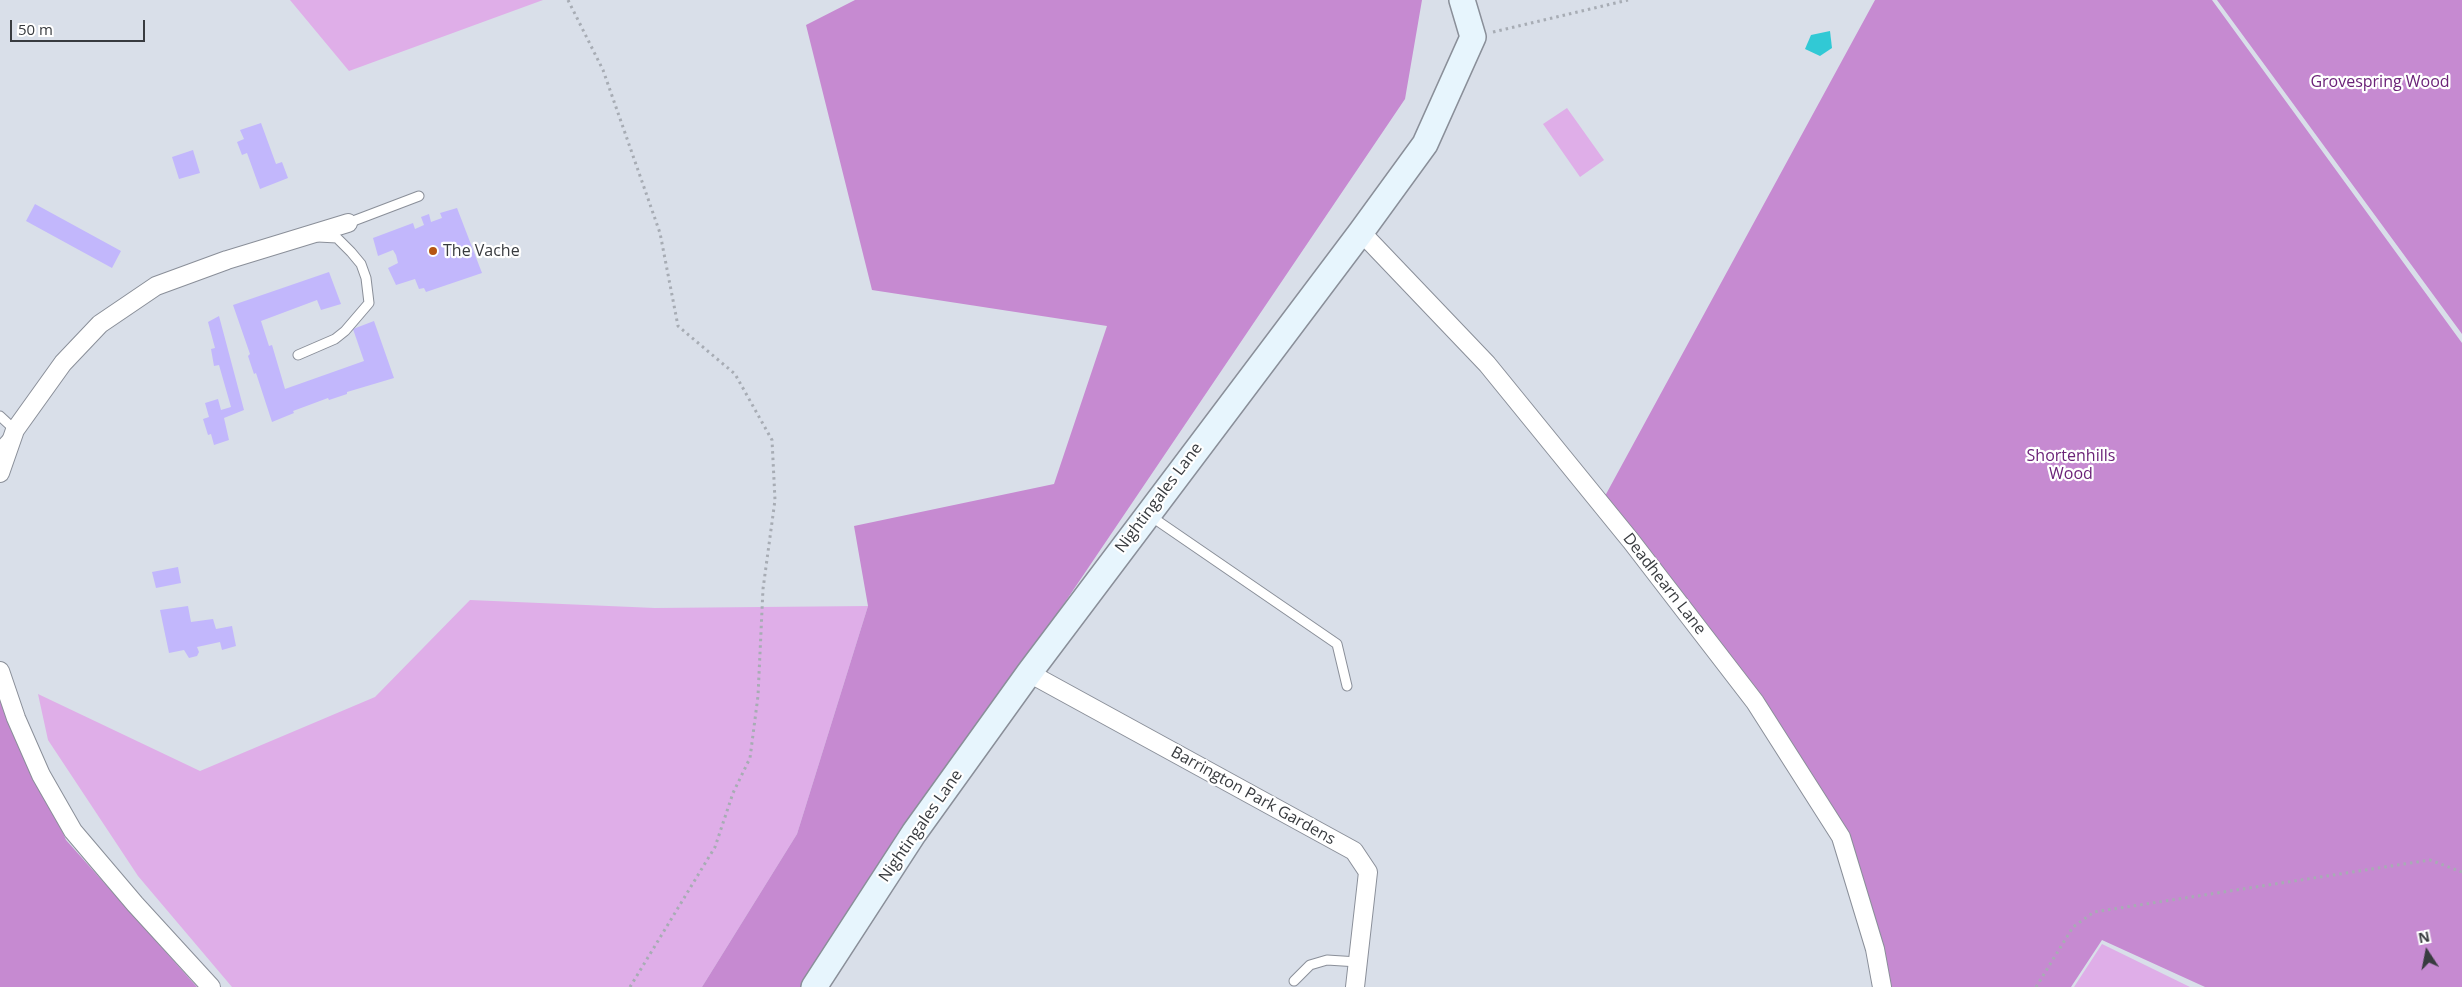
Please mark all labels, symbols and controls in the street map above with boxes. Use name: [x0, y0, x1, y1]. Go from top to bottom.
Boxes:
scale bar: [12, 10, 148, 42]
text: 50 m: [18, 19, 53, 39]
park label: Grovespring Wood: [2310, 72, 2450, 92]
place label: The Vache: [443, 241, 520, 261]
marker: The Vache: [427, 245, 439, 257]
street label: Nightingales Lane: [1111, 439, 1207, 557]
park label: Shortenhills Wood: [2027, 446, 2115, 484]
street label: Deadhearn Lane: [1618, 529, 1710, 639]
street label: Barrington Park Gardens: [1167, 743, 1339, 849]
street label: Nightingales Lane: [875, 766, 967, 886]
text: N: [2417, 926, 2431, 947]
north arrow: [2402, 927, 2452, 977]

